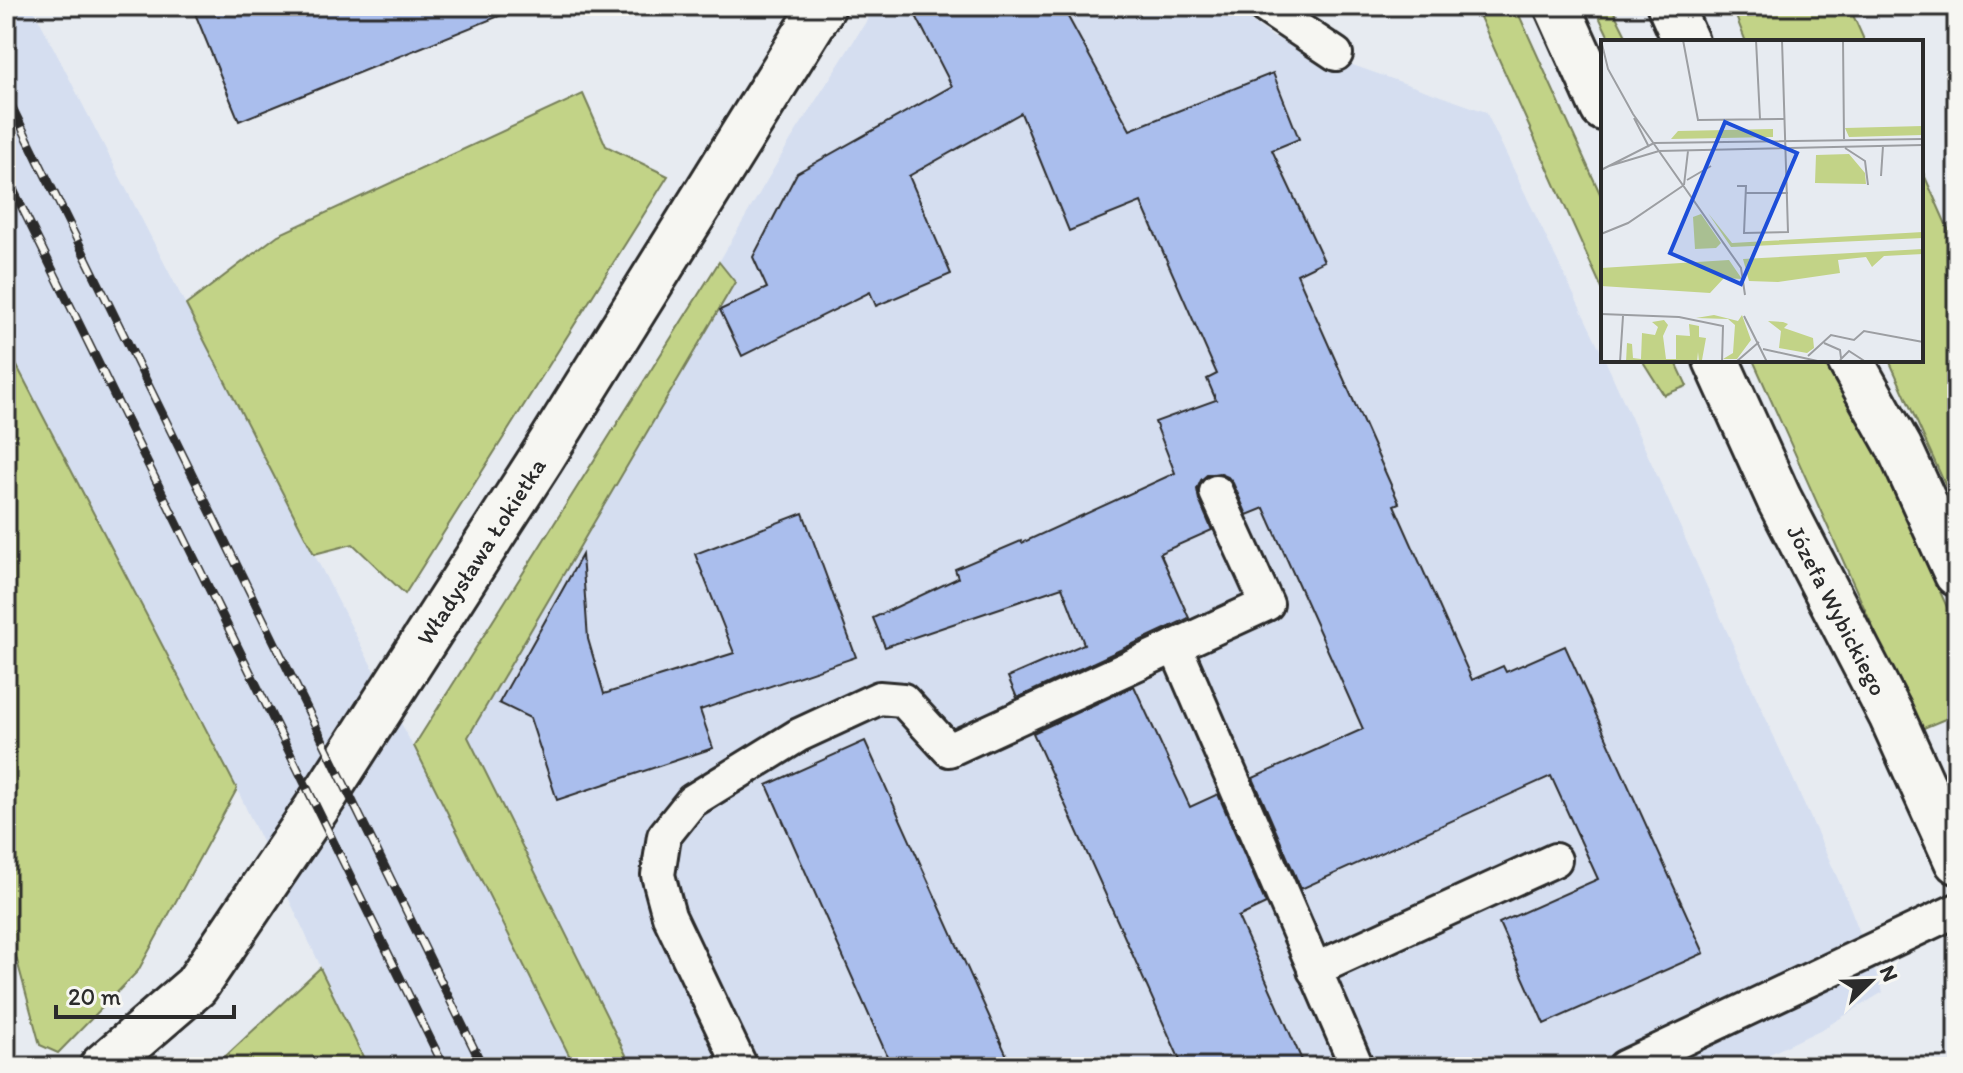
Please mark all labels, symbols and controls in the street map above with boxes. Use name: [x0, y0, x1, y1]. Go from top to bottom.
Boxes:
inset map: [1601, 40, 1923, 362]
street label: Władysława Łokietka: [410, 452, 552, 650]
street label: Józefa Wybickiego: [1781, 520, 1893, 700]
north arrow: [1831, 941, 1911, 1021]
text: N: [1874, 961, 1904, 985]
scale bar: [56, 969, 234, 1019]
text: 20 m: [68, 982, 121, 1011]

